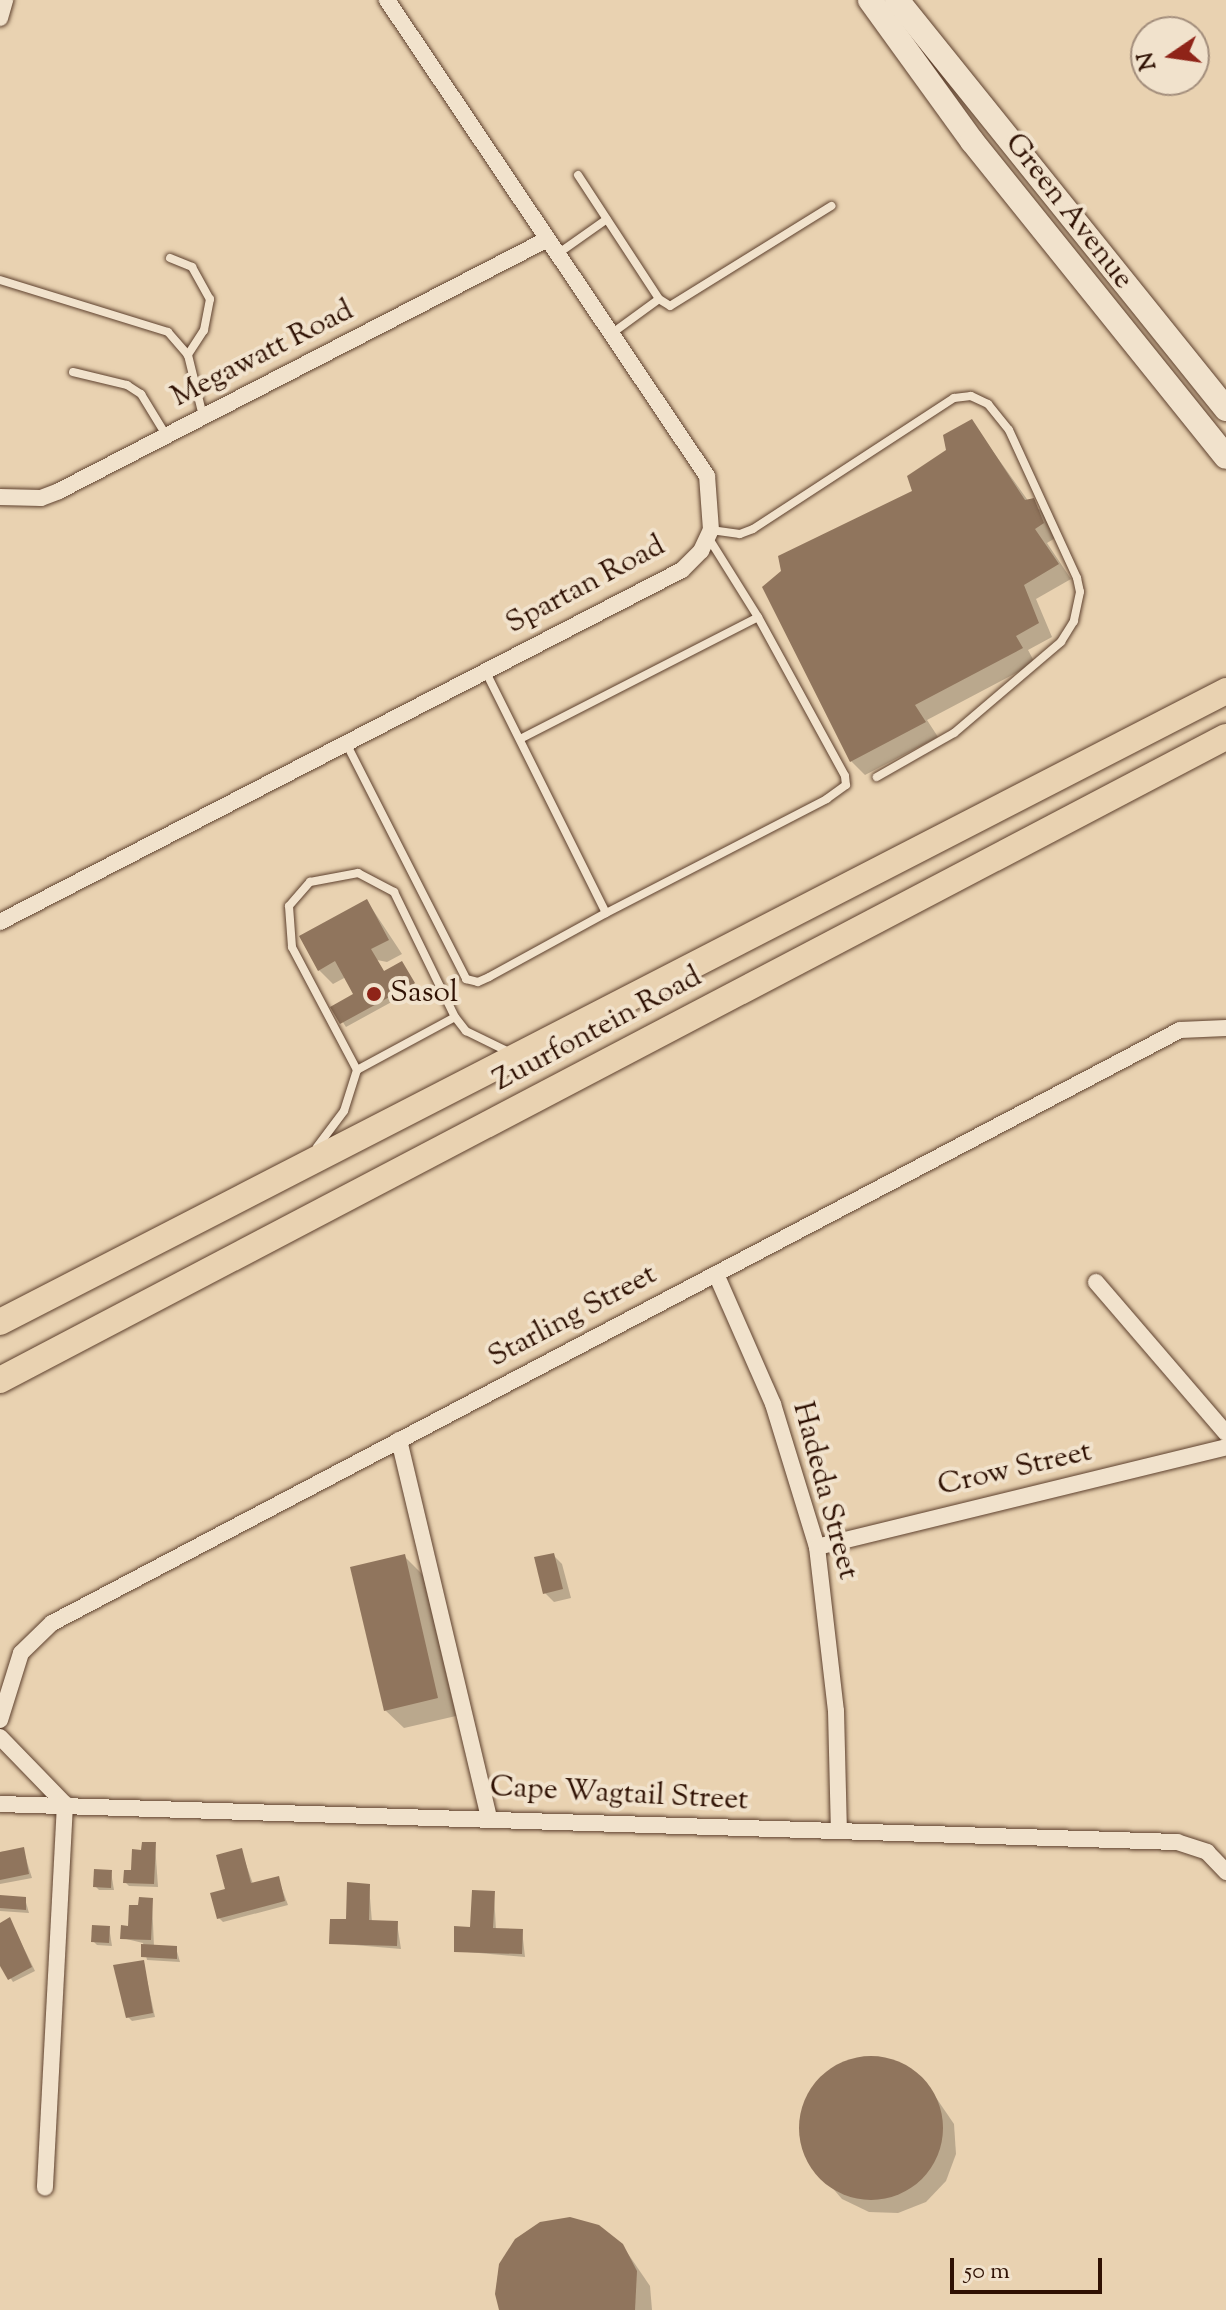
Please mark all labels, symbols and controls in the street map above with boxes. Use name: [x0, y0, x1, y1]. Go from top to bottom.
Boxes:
north arrow: [1130, 16, 1210, 96]
text: N: [1131, 49, 1166, 73]
street label: Green Avenue: [996, 127, 1140, 297]
street label: Megawatt Road: [166, 294, 360, 416]
street label: Spartan Road: [500, 529, 672, 643]
street label: Zuurfontein Road: [488, 960, 708, 1100]
place label: Sasol: [390, 976, 458, 1012]
marker: Sasol: [365, 985, 383, 1003]
street label: Starling Street: [483, 1258, 663, 1376]
street label: Hadeda Street: [783, 1398, 865, 1584]
street label: Crow Street: [935, 1435, 1095, 1505]
street label: Cape Wagtail Street: [489, 1770, 749, 1820]
scale bar: [954, 2242, 1106, 2292]
text: 50 m: [964, 2255, 1010, 2289]

